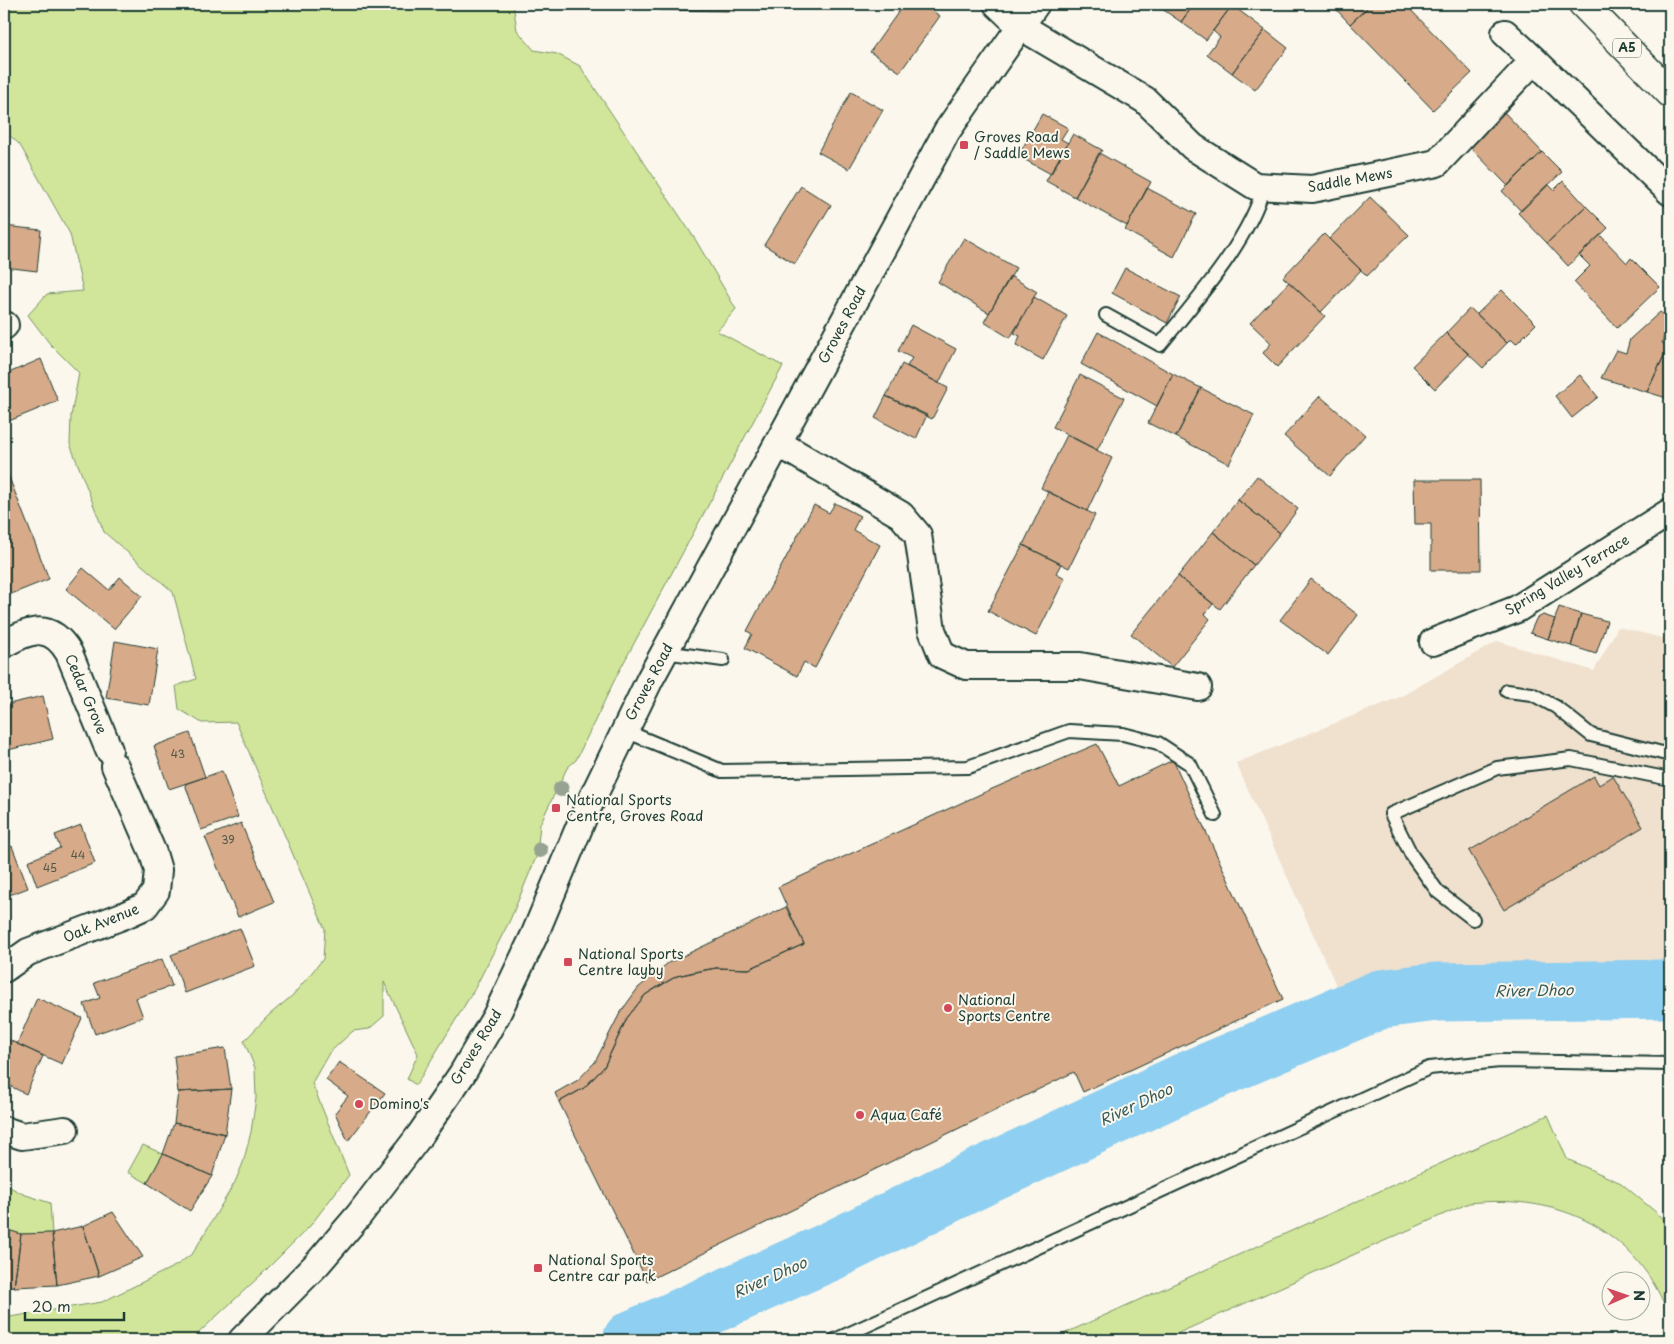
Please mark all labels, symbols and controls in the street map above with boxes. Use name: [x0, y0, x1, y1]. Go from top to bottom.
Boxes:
road number: A5: [1613, 38, 1641, 58]
place label: Groves Road / Saddle Mews: [974, 126, 1070, 163]
marker: Groves Road / Saddle Mews: [958, 139, 970, 151]
street label: Saddle Mews: [1306, 162, 1394, 197]
street label: Groves Road: [812, 282, 871, 367]
street label: Spring Valley Terrace: [1500, 529, 1633, 620]
street label: Groves Road: [619, 639, 678, 724]
street label: Cedar Grove: [60, 651, 113, 737]
house number: 43: [171, 745, 185, 762]
place label: National Sports Centre, Groves Road: [566, 789, 703, 826]
marker: National Sports Centre, Groves Road: [550, 802, 562, 814]
house number: 39: [221, 831, 235, 848]
house number: 44: [71, 846, 85, 863]
house number: 45: [43, 859, 57, 876]
street label: Oak Avenue: [60, 898, 142, 947]
place label: National Sports Centre layby: [578, 943, 684, 980]
marker: National Sports Centre layby: [562, 956, 574, 968]
water label: River Dhoo: [1494, 977, 1575, 1002]
place label: National Sports Centre: [958, 989, 1051, 1026]
marker: National Sports Centre: [942, 1002, 954, 1014]
street label: Groves Road: [445, 1005, 506, 1089]
water label: River Dhoo: [1095, 1076, 1177, 1131]
place label: Domino's: [369, 1093, 429, 1114]
marker: Domino's: [353, 1098, 365, 1110]
place label: Aqua Café: [870, 1104, 942, 1125]
marker: Aqua Café: [854, 1109, 866, 1121]
place label: National Sports Centre car park: [548, 1249, 657, 1286]
water label: River Dhoo: [729, 1250, 811, 1303]
marker: National Sports Centre car park: [532, 1262, 544, 1274]
north arrow: [1602, 1272, 1652, 1322]
scale bar: [25, 1289, 124, 1321]
text: N: [1629, 1290, 1650, 1301]
text: 20 m: [32, 1294, 71, 1317]

